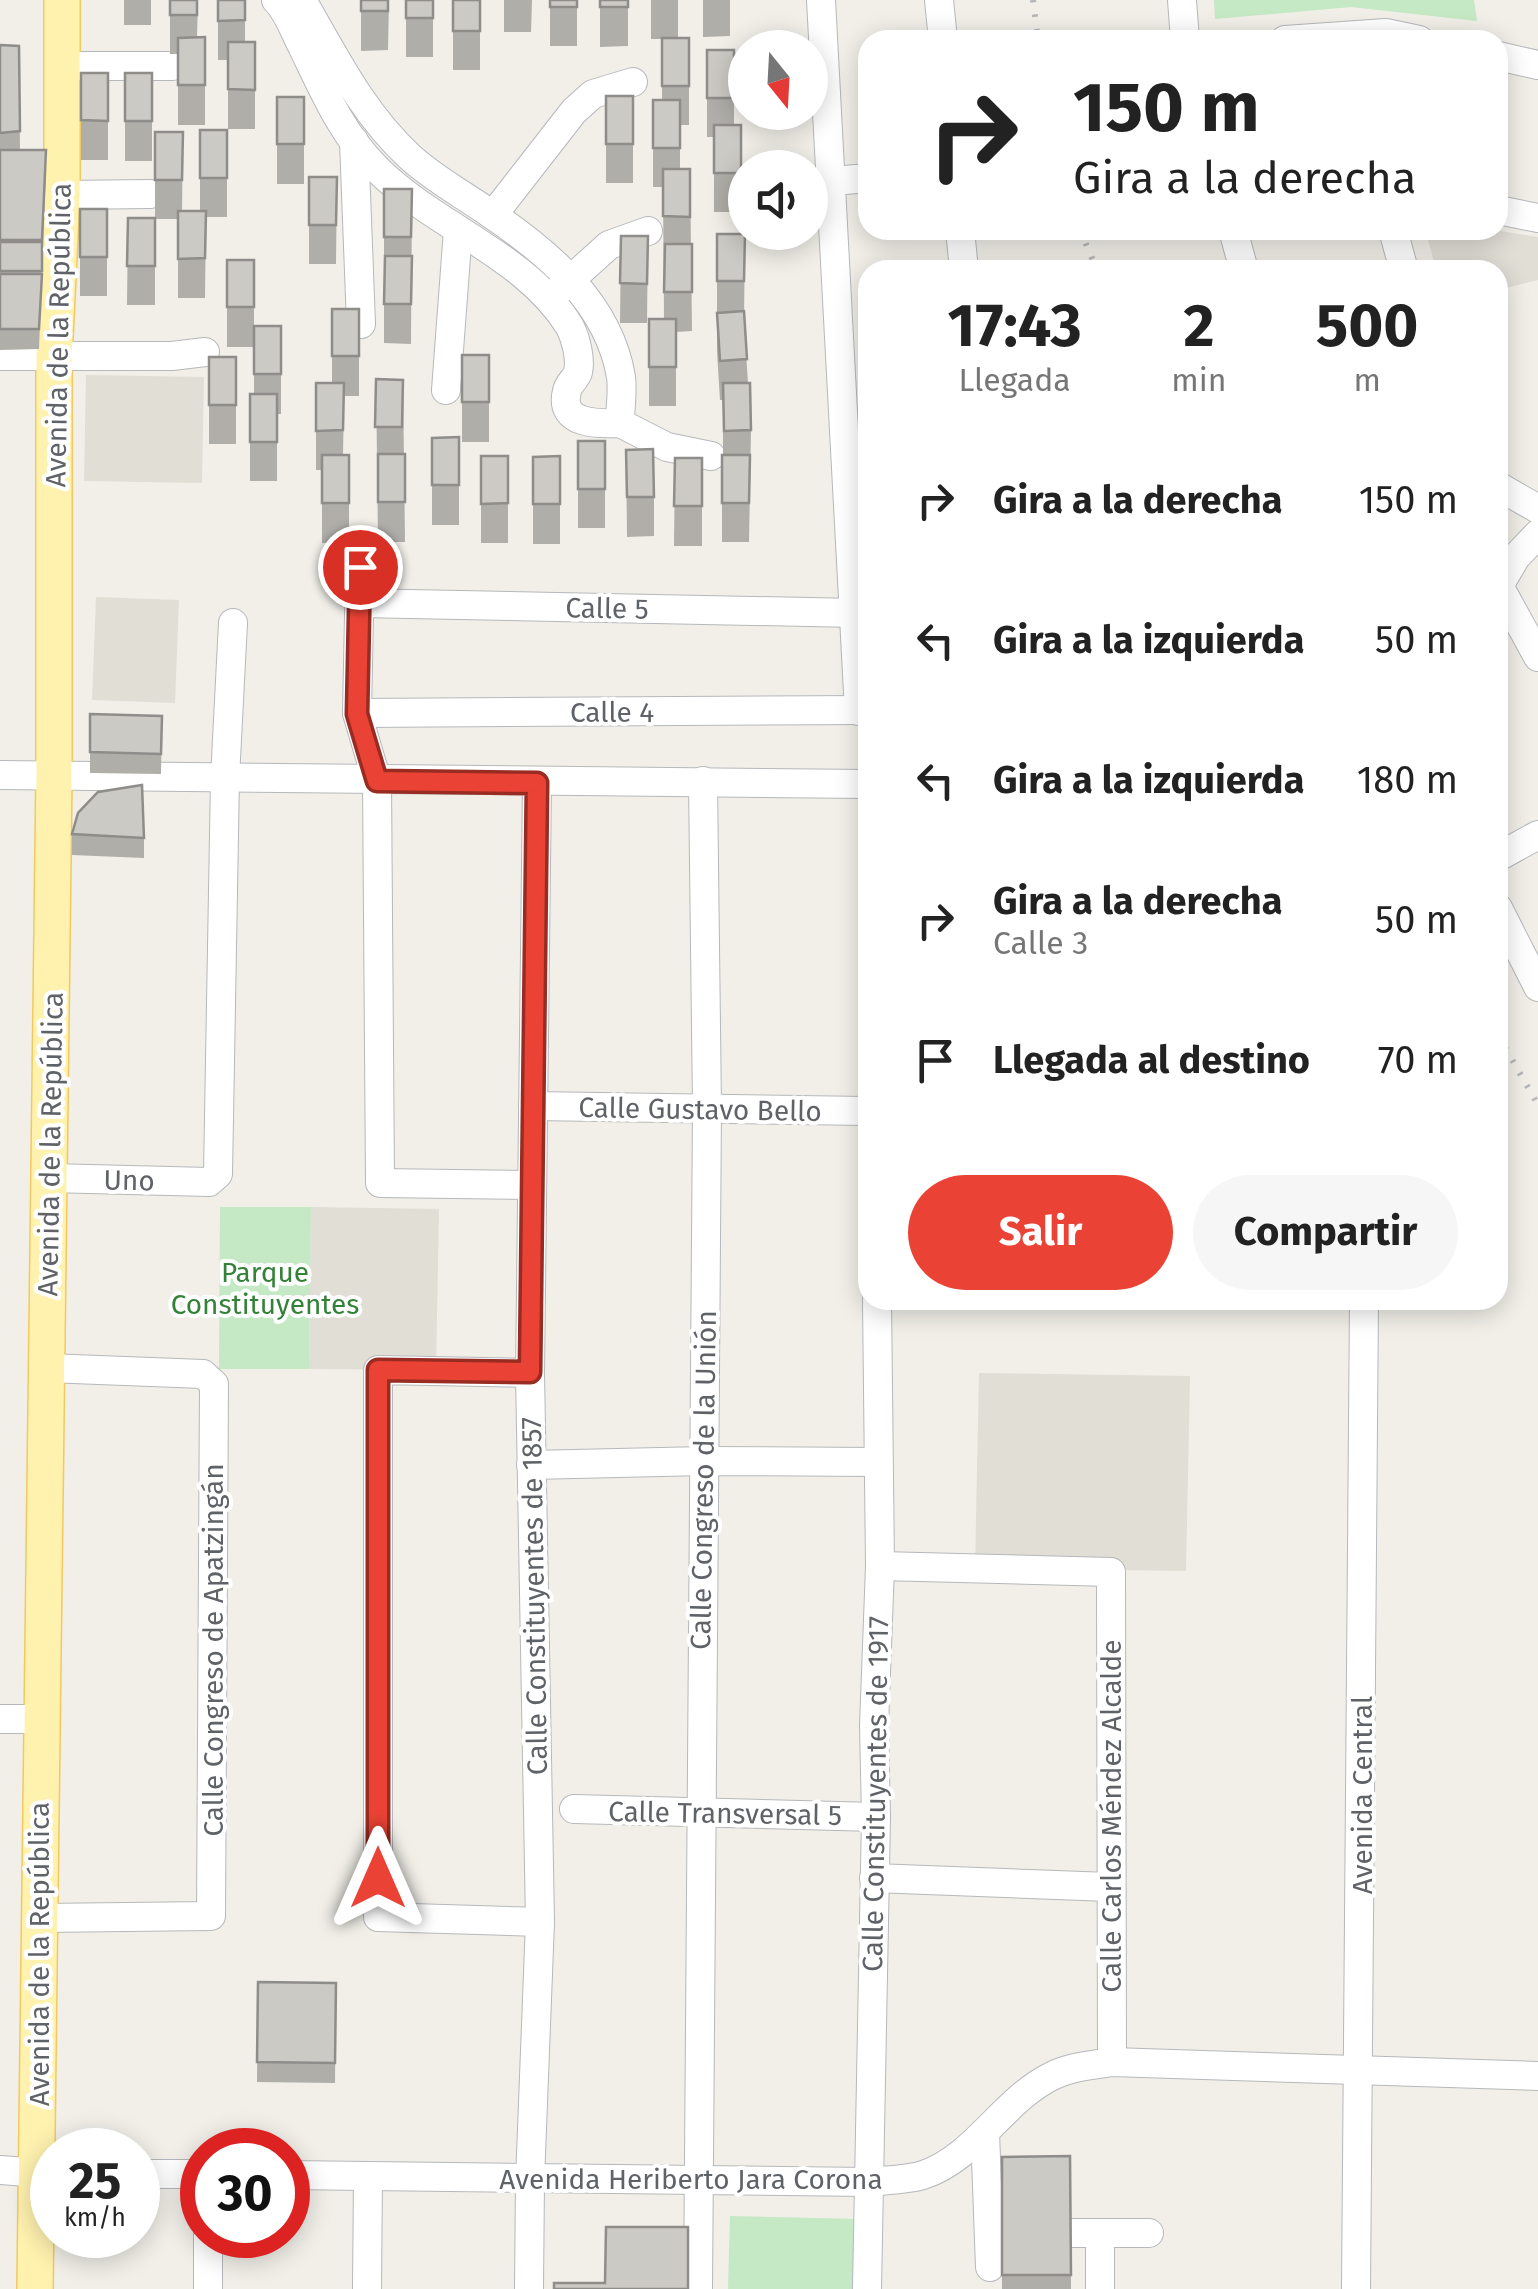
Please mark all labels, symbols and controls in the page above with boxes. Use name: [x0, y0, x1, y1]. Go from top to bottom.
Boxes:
north arrow: [728, 30, 828, 130]
map controls: [728, 30, 828, 250]
text: 150 m: [1073, 66, 1260, 150]
icon: right: [908, 70, 1038, 200]
button: sound: [728, 150, 828, 250]
text: Gira a la derecha: [1073, 151, 1416, 205]
street label: Avenida de la República: [39, 182, 78, 488]
text: 17:43: [948, 290, 1082, 362]
text: 2: [1183, 290, 1214, 362]
text: 500: [1316, 290, 1418, 362]
text: Llegada: [959, 361, 1071, 399]
text: min: [1171, 361, 1227, 399]
text: m: [1354, 361, 1381, 399]
icon: right: [908, 473, 963, 528]
text: Gira a la derecha: [993, 477, 1283, 523]
text: 150 m: [1359, 477, 1458, 523]
pin: [318, 525, 403, 610]
icon: arrive: [333, 540, 388, 595]
street label: Calle 5: [565, 591, 649, 626]
icon: left: [908, 613, 963, 668]
text: Gira a la izquierda: [993, 617, 1305, 663]
text: 50 m: [1375, 617, 1458, 663]
street label: Calle 4: [570, 696, 654, 729]
icon: left: [908, 753, 963, 808]
text: Gira a la izquierda: [993, 757, 1305, 803]
text: 180 m: [1357, 757, 1458, 803]
text: Gira a la derecha: [993, 878, 1283, 924]
icon: right: [908, 893, 963, 948]
text: 50 m: [1375, 897, 1458, 943]
text: Calle 3: [993, 924, 1088, 962]
street label: Avenida de la República: [31, 991, 70, 1297]
icon: arrive: [908, 1033, 963, 1088]
text: Llegada al destino: [993, 1037, 1310, 1083]
text: 70 m: [1378, 1037, 1458, 1083]
street label: Calle Gustavo Bello: [578, 1091, 822, 1128]
street label: Uno: [103, 1164, 155, 1197]
button: Salir: [908, 1175, 1173, 1290]
button: Compartir: [1193, 1175, 1458, 1290]
park label: Parque Constituyentes: [171, 1256, 359, 1321]
street label: Calle Congreso de la Unión: [684, 1310, 723, 1650]
street label: Calle Constituyentes de 1857: [515, 1417, 554, 1775]
street label: Calle Congreso de Apatzingán: [197, 1463, 230, 1837]
street label: Calle Constituyentes de 1917: [856, 1616, 895, 1972]
street label: Calle Carlos Méndez Alcalde: [1095, 1640, 1128, 1992]
street label: Avenida Central: [1346, 1696, 1379, 1894]
street label: Calle Transversal 5: [608, 1795, 842, 1832]
street label: Avenida de la República: [23, 1802, 56, 2106]
position arrow: [326, 1826, 430, 1930]
speed limit sign: 30: [180, 2128, 310, 2258]
text: 25: [69, 2151, 121, 2211]
street label: Avenida Heriberto Jara Corona: [499, 2163, 883, 2196]
text: km/h: [64, 2203, 126, 2233]

